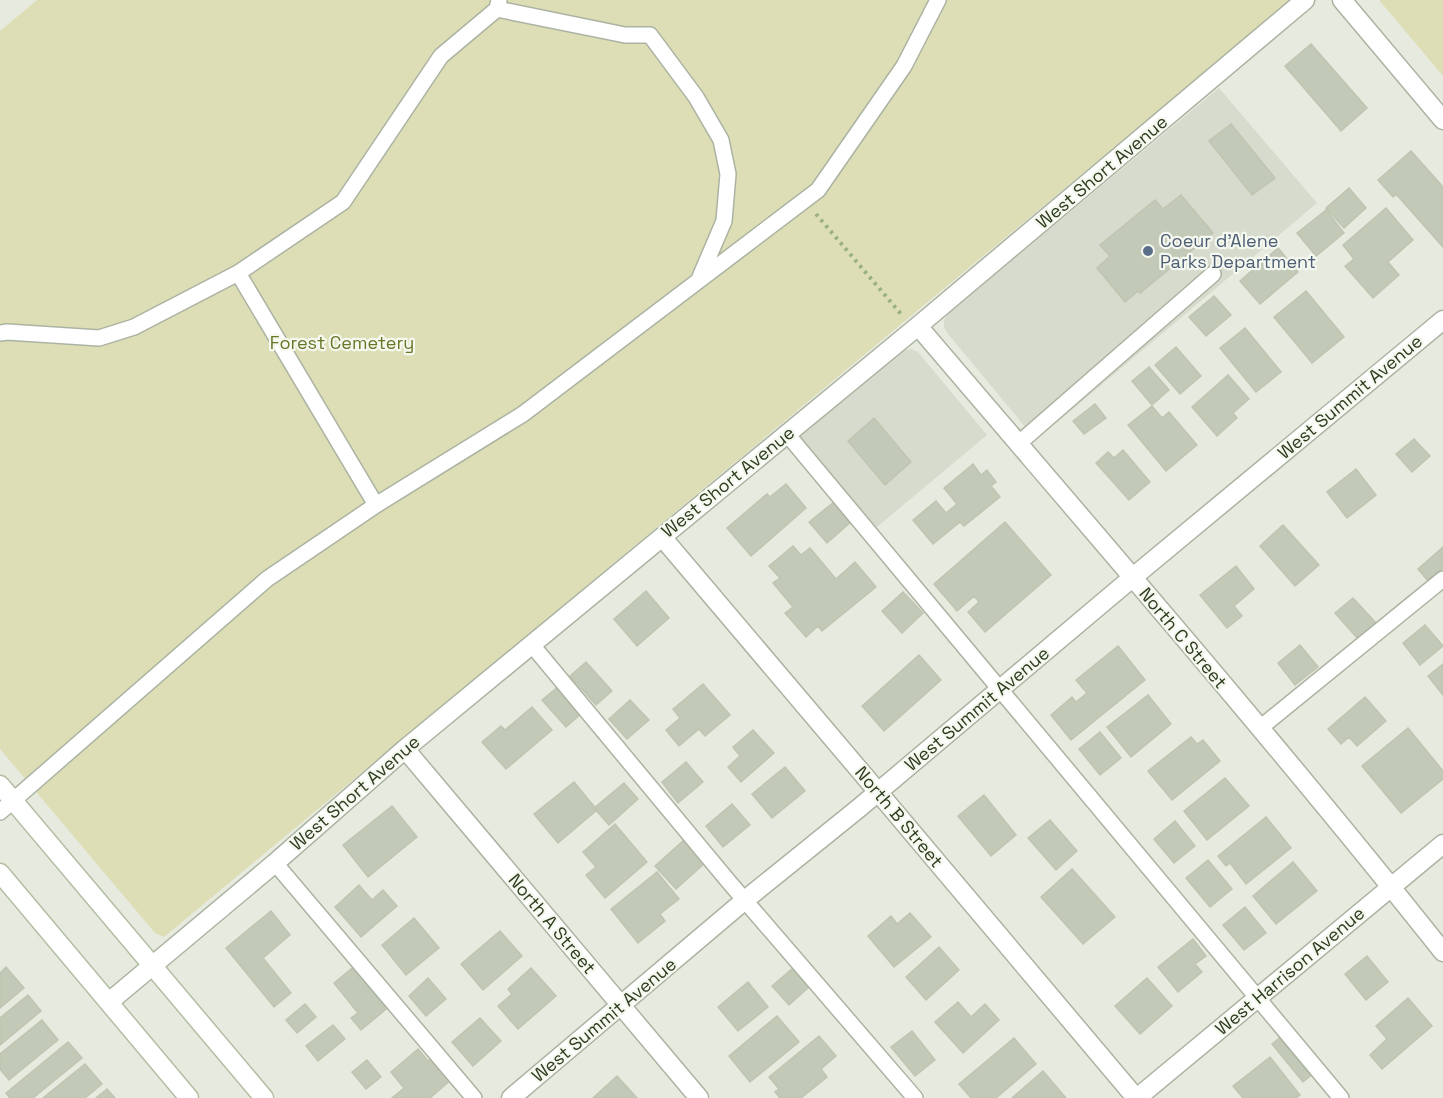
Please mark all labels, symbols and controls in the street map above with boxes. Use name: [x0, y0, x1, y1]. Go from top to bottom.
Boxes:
street label: West Short Avenue: [1031, 110, 1172, 233]
place label: Coeur d'Alene Parks Department: [1160, 229, 1316, 273]
marker: Coeur d'Alene Parks Department: [1141, 244, 1155, 258]
street label: West Summit Avenue: [1273, 329, 1427, 464]
park label: Forest Cemetery: [270, 331, 414, 354]
street label: West Short Avenue: [657, 421, 799, 542]
street label: North C Street: [1134, 582, 1232, 693]
street label: West Summit Avenue: [900, 641, 1054, 776]
street label: West Short Avenue: [285, 730, 424, 855]
street label: North B Street: [850, 761, 948, 872]
street label: North A Street: [504, 869, 601, 979]
street label: West Harrison Avenue: [1210, 901, 1369, 1040]
street label: West Summit Avenue: [527, 952, 681, 1087]

